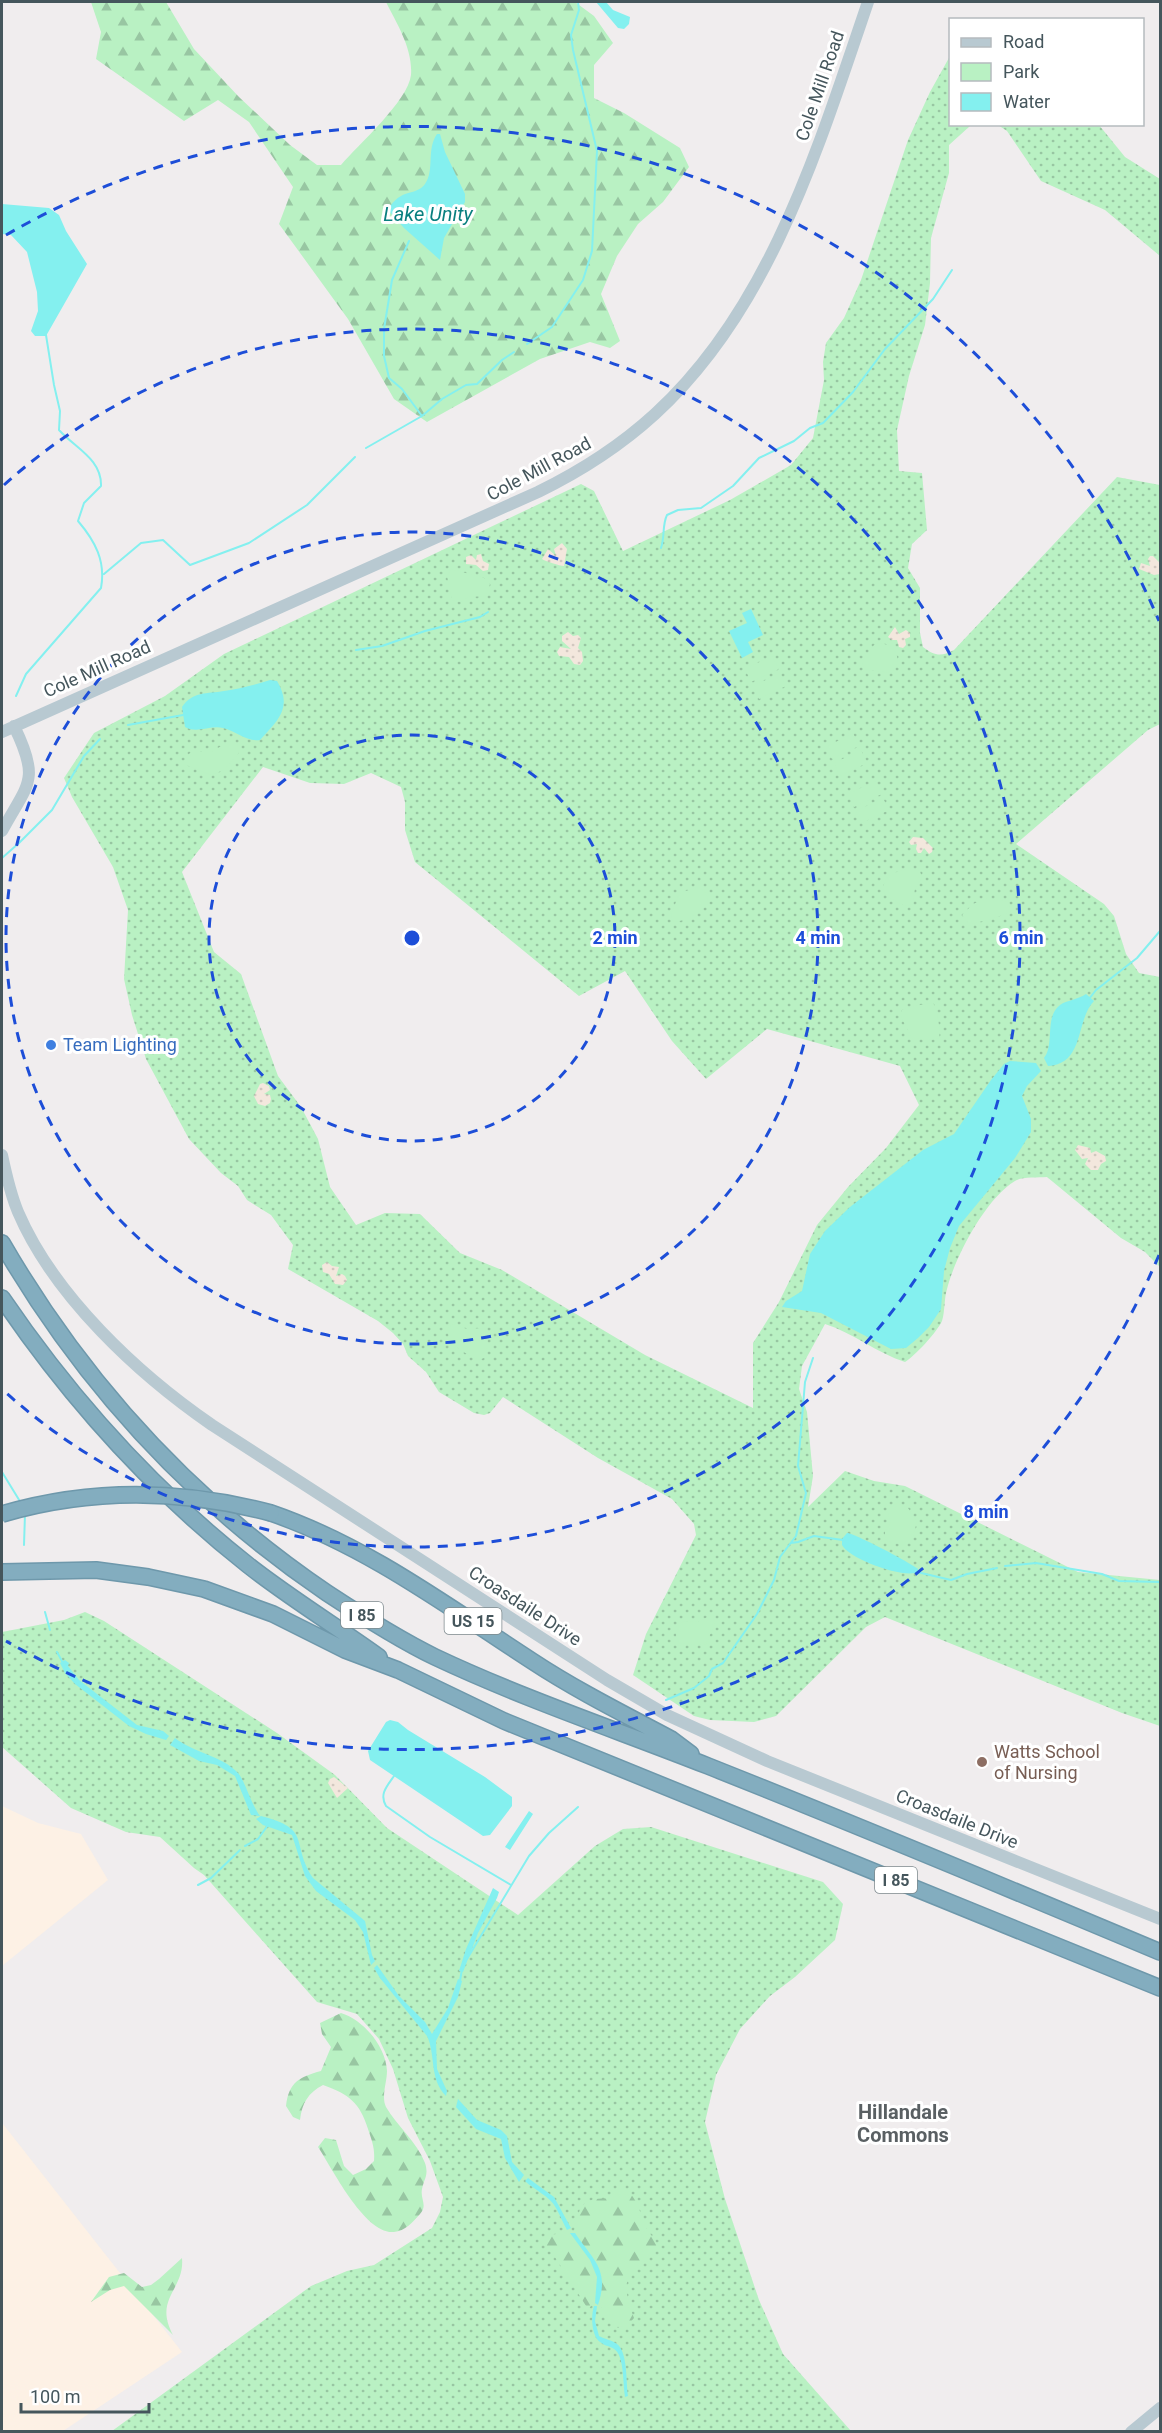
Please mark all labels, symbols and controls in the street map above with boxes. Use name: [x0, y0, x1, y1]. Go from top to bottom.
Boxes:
legend: [949, 18, 1144, 126]
street label: Cole Mill Road: [791, 28, 848, 144]
text: Road: [1003, 31, 1044, 52]
text: Park: [1003, 61, 1040, 82]
text: Water: [1003, 91, 1050, 112]
water label: Lake Unity: [383, 202, 474, 226]
street label: Cole Mill Road: [483, 432, 594, 505]
street label: Cole Mill Road: [40, 636, 154, 702]
text: 2 min: [592, 927, 638, 948]
text: 4 min: [795, 927, 841, 948]
text: 6 min: [998, 927, 1044, 948]
centre of rings: [402, 928, 422, 948]
place label: Team Lighting: [63, 1034, 177, 1055]
marker: Team Lighting: [44, 1038, 58, 1052]
text: 8 min: [963, 1501, 1009, 1522]
street label: Croasdaile Drive: [465, 1561, 586, 1650]
road number: I 85: [341, 1602, 383, 1628]
road number: US 15: [444, 1608, 502, 1634]
place label: Watts School of Nursing: [994, 1741, 1100, 1783]
marker: Watts School of Nursing: [975, 1755, 989, 1769]
street label: Croasdaile Drive: [893, 1784, 1021, 1853]
road number: I 85: [875, 1867, 917, 1893]
district label: Hillandale Commons: [857, 2100, 949, 2147]
scale bar: [21, 2376, 148, 2414]
text: 100 m: [30, 2386, 81, 2407]

